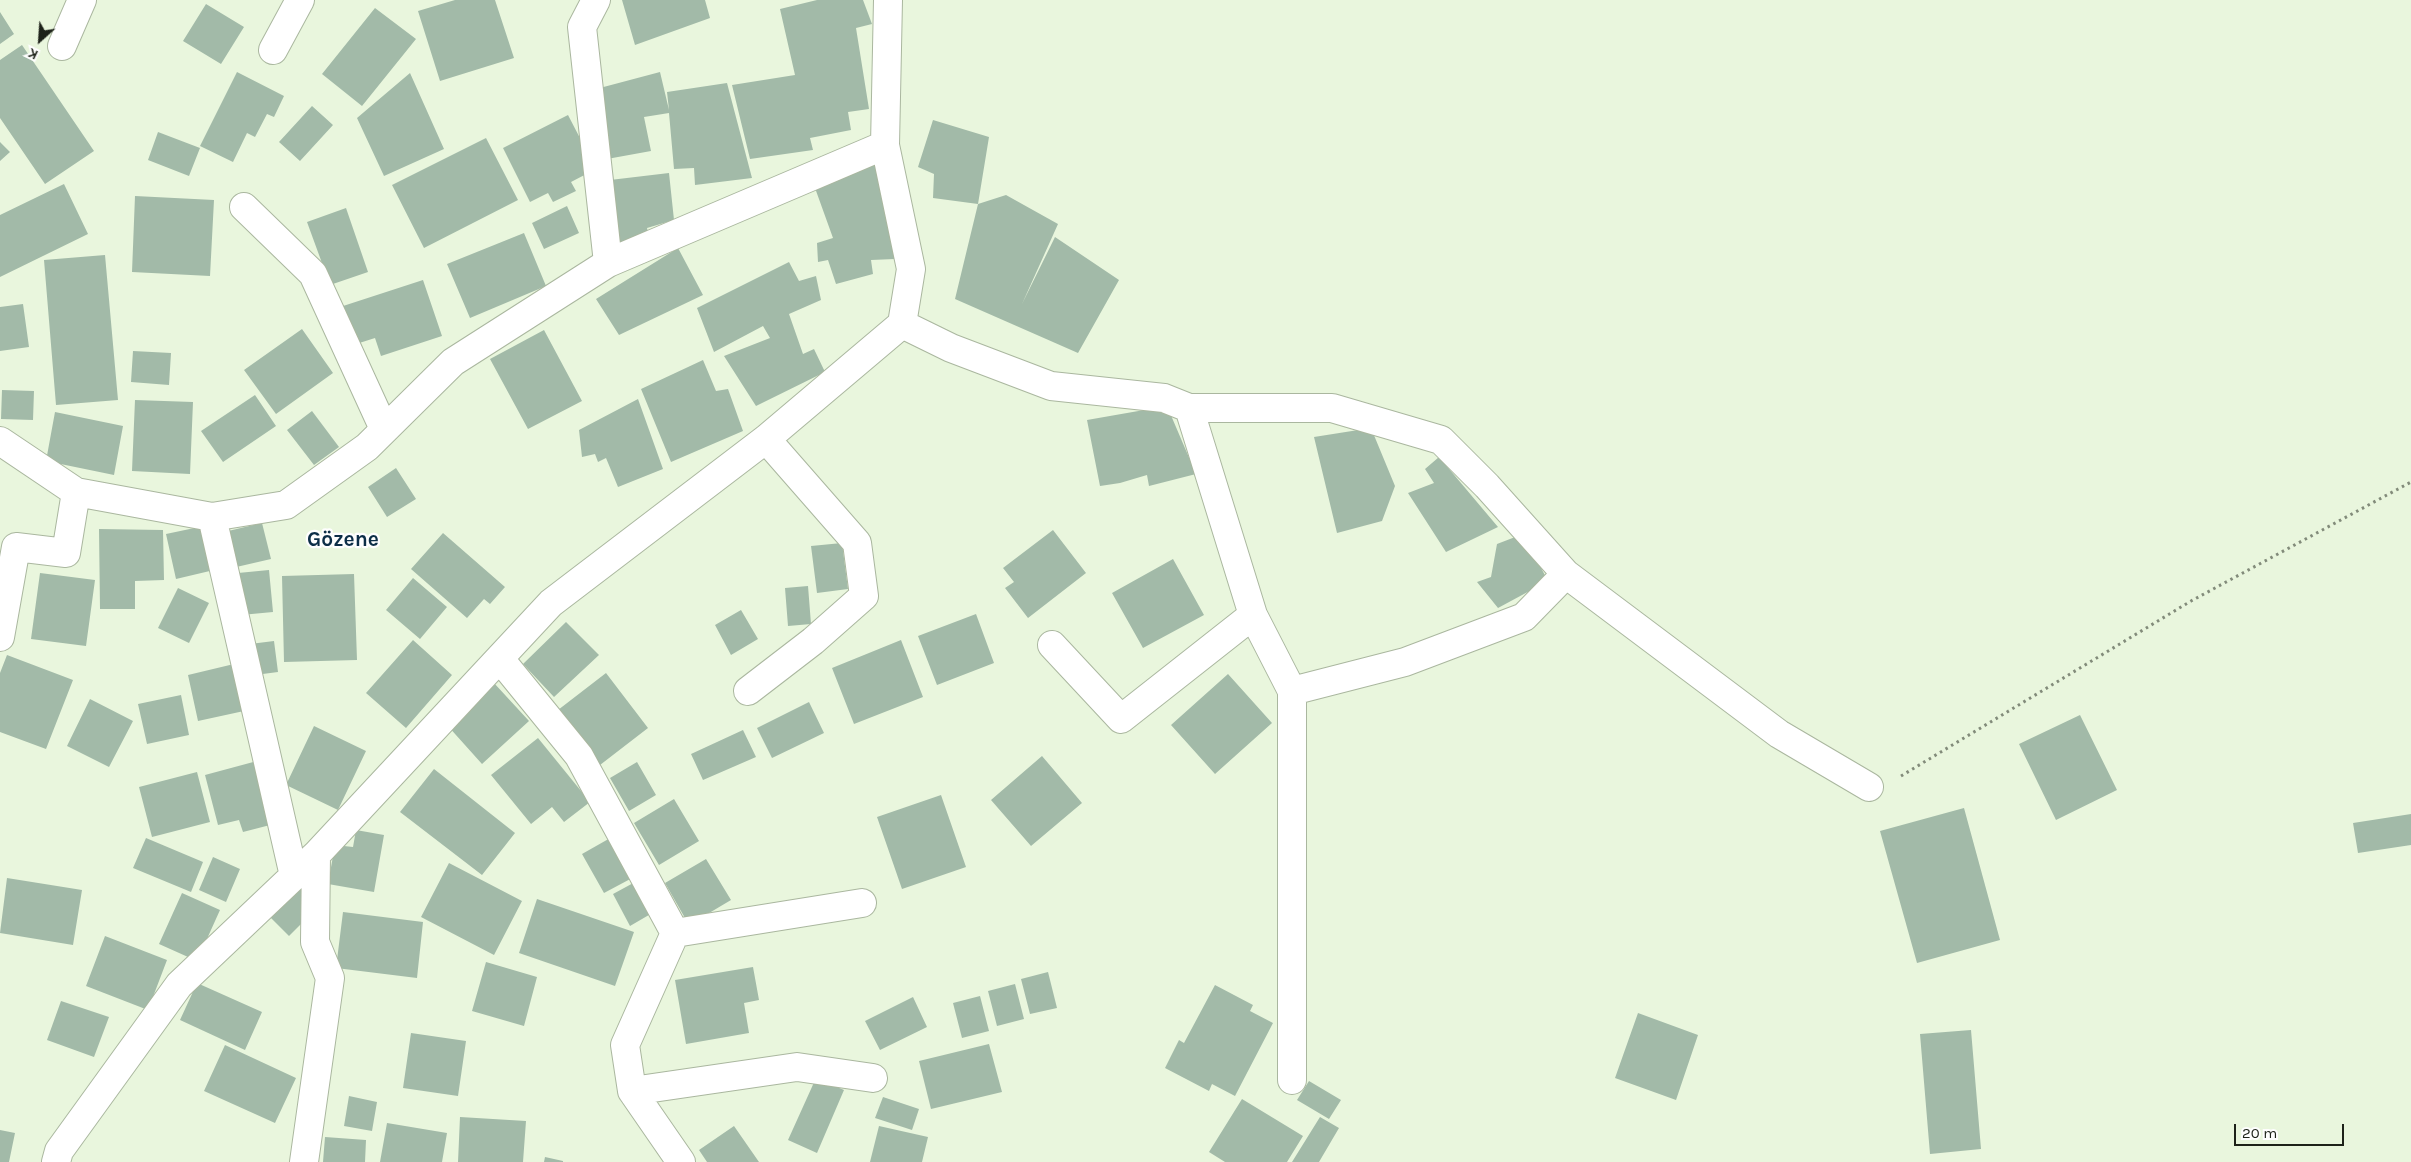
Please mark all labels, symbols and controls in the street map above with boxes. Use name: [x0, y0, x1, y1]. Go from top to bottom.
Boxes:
north arrow: [15, 15, 65, 65]
text: K: [25, 44, 41, 64]
district label: Gözene: [307, 527, 379, 553]
scale bar: [2236, 1114, 2346, 1146]
text: 20 m: [2242, 1124, 2277, 1142]

